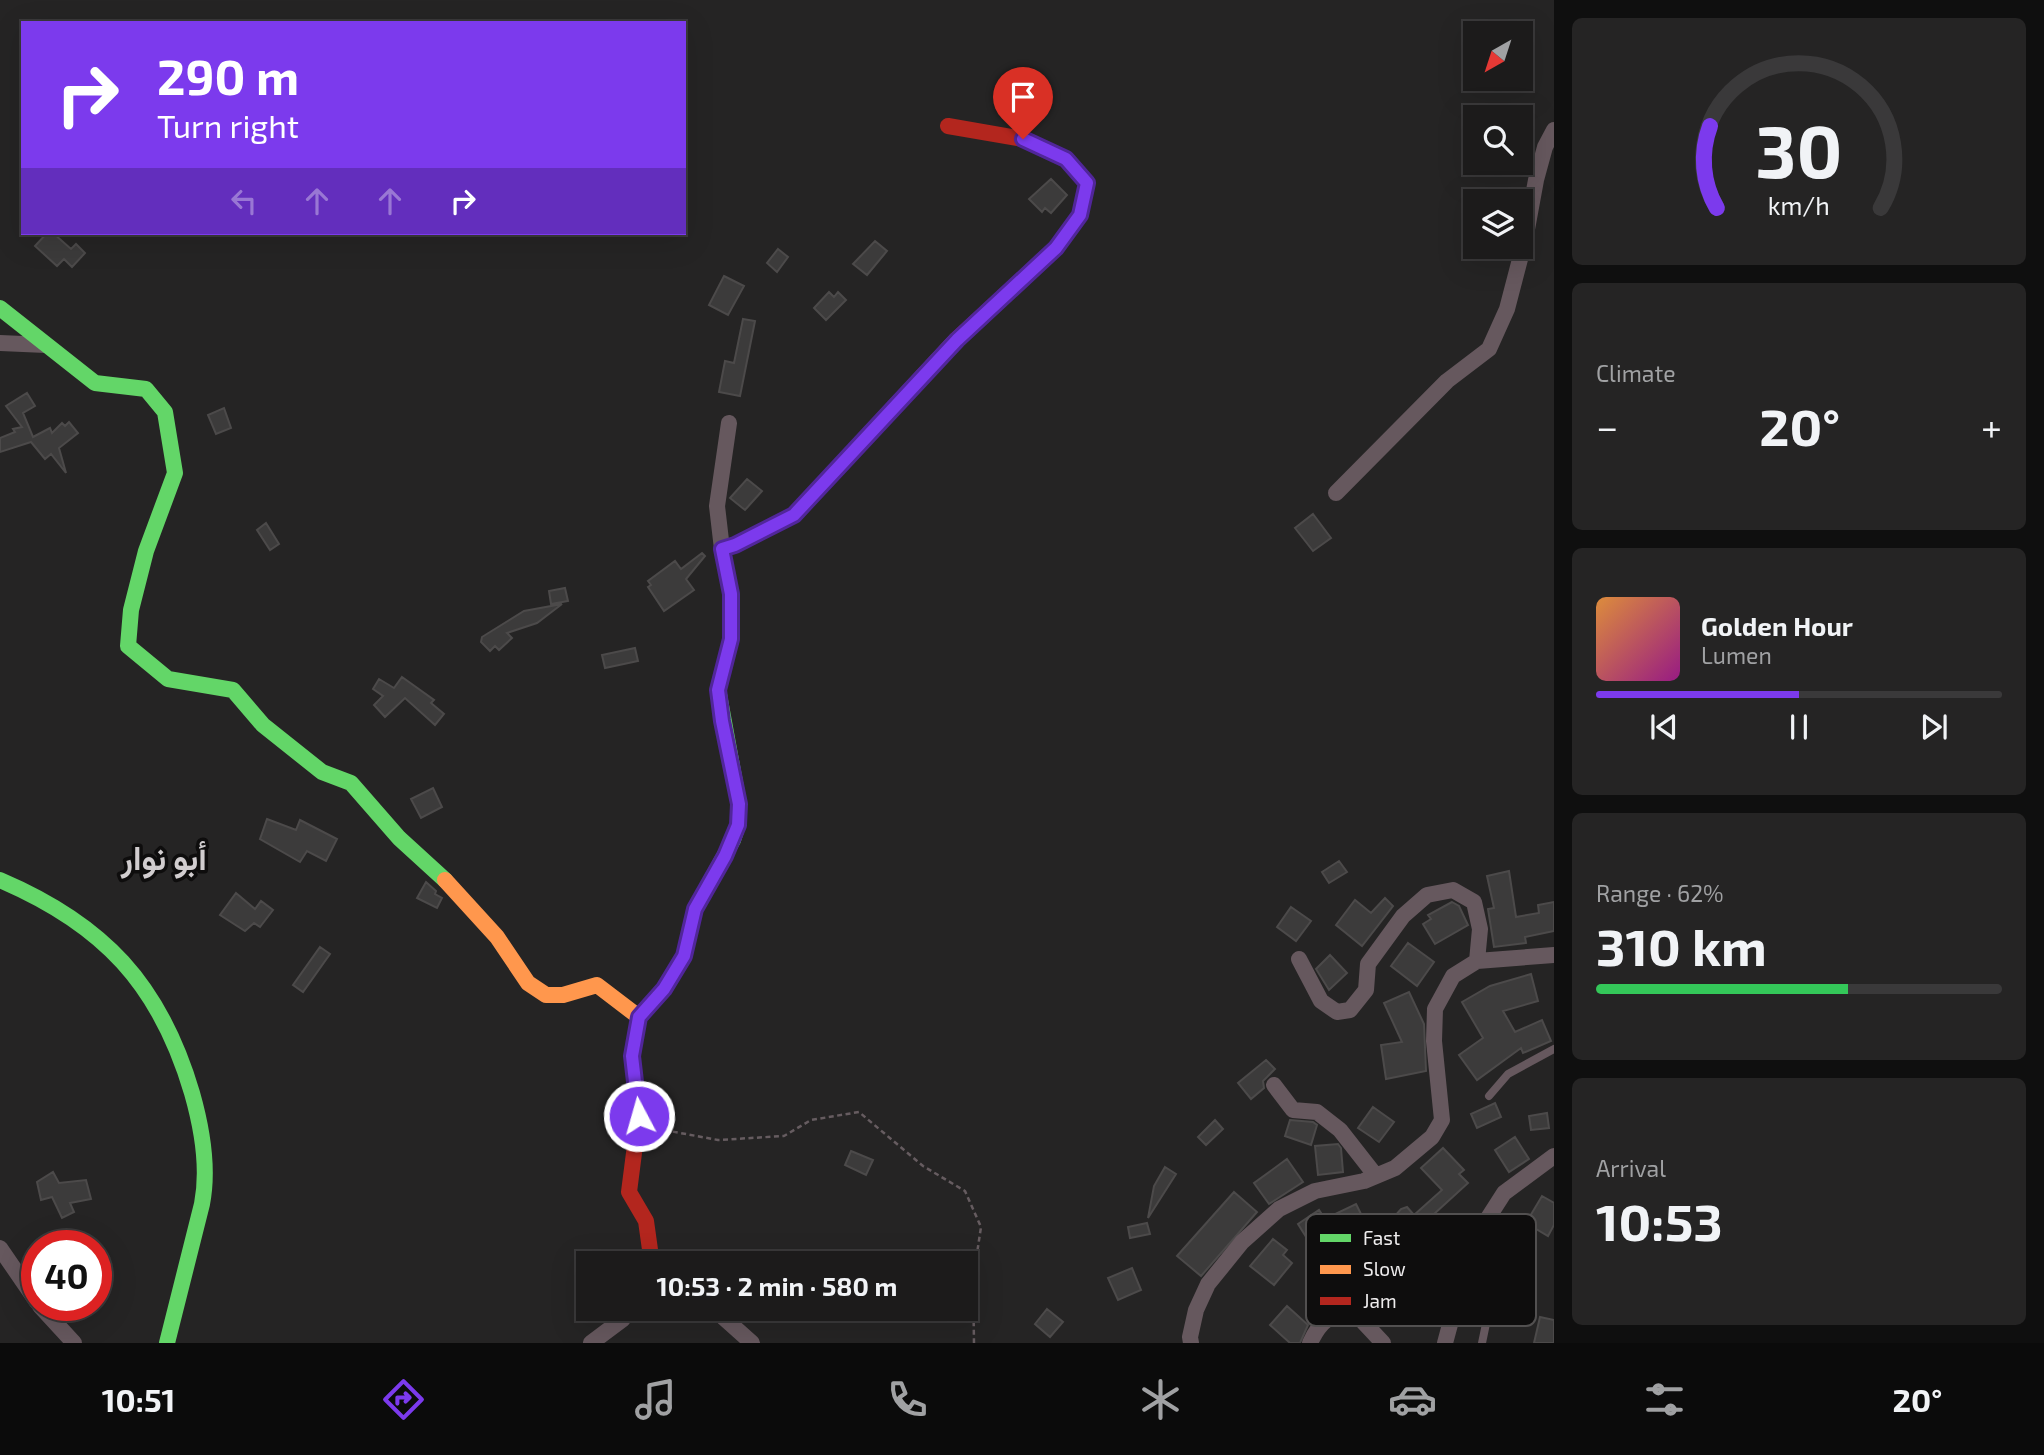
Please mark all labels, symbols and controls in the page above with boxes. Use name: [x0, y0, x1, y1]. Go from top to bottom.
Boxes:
north arrow: [1463, 21, 1533, 91]
map controls: [1463, 21, 1533, 259]
text: 290 m: [157, 46, 299, 105]
icon: right: [42, 49, 133, 140]
pin: [993, 67, 1053, 139]
icon: arrive: [1004, 78, 1042, 116]
button: search: [1463, 105, 1533, 175]
text: 30: [1755, 105, 1843, 193]
text: Turn right: [157, 106, 299, 144]
icon: left: [225, 182, 263, 220]
icon: ahead: [298, 182, 336, 220]
icon: ahead: [371, 182, 409, 220]
icon: right: [444, 182, 482, 220]
button: layers: [1463, 189, 1533, 259]
text: km/h: [1768, 189, 1830, 219]
text: Climate: [1596, 359, 1676, 387]
text: 20°: [1759, 394, 1840, 456]
text: −: [1596, 403, 1618, 449]
text: +: [1981, 403, 2002, 449]
text: Golden Hour: [1701, 610, 1853, 641]
text: Lumen: [1701, 641, 1772, 669]
icon: previous: [1645, 708, 1683, 746]
icon: pause: [1780, 708, 1818, 746]
icon: next: [1915, 708, 1953, 746]
district label: أبو نوار: [120, 837, 207, 879]
text: Range · 62%: [1596, 879, 1724, 907]
text: 310 km: [1596, 914, 1767, 976]
position arrow: [602, 1079, 676, 1153]
text: Arrival: [1596, 1154, 1666, 1182]
text: 10:53: [1596, 1189, 1723, 1251]
legend: [1306, 1214, 1536, 1326]
text: Fast: [1363, 1226, 1400, 1249]
speed limit sign: 40: [21, 1230, 112, 1321]
text: Slow: [1363, 1257, 1406, 1280]
text: 10:53 · 2 min · 580 m: [657, 1270, 897, 1301]
text: Jam: [1363, 1289, 1397, 1312]
icon: directions: [379, 1375, 428, 1424]
icon: music: [631, 1375, 680, 1424]
icon: phone: [883, 1375, 932, 1424]
icon: climate: [1136, 1375, 1185, 1424]
icon: car: [1388, 1375, 1437, 1424]
icon: filters: [1640, 1375, 1689, 1424]
text: 10:51: [102, 1380, 175, 1418]
text: 20°: [1892, 1380, 1942, 1418]

